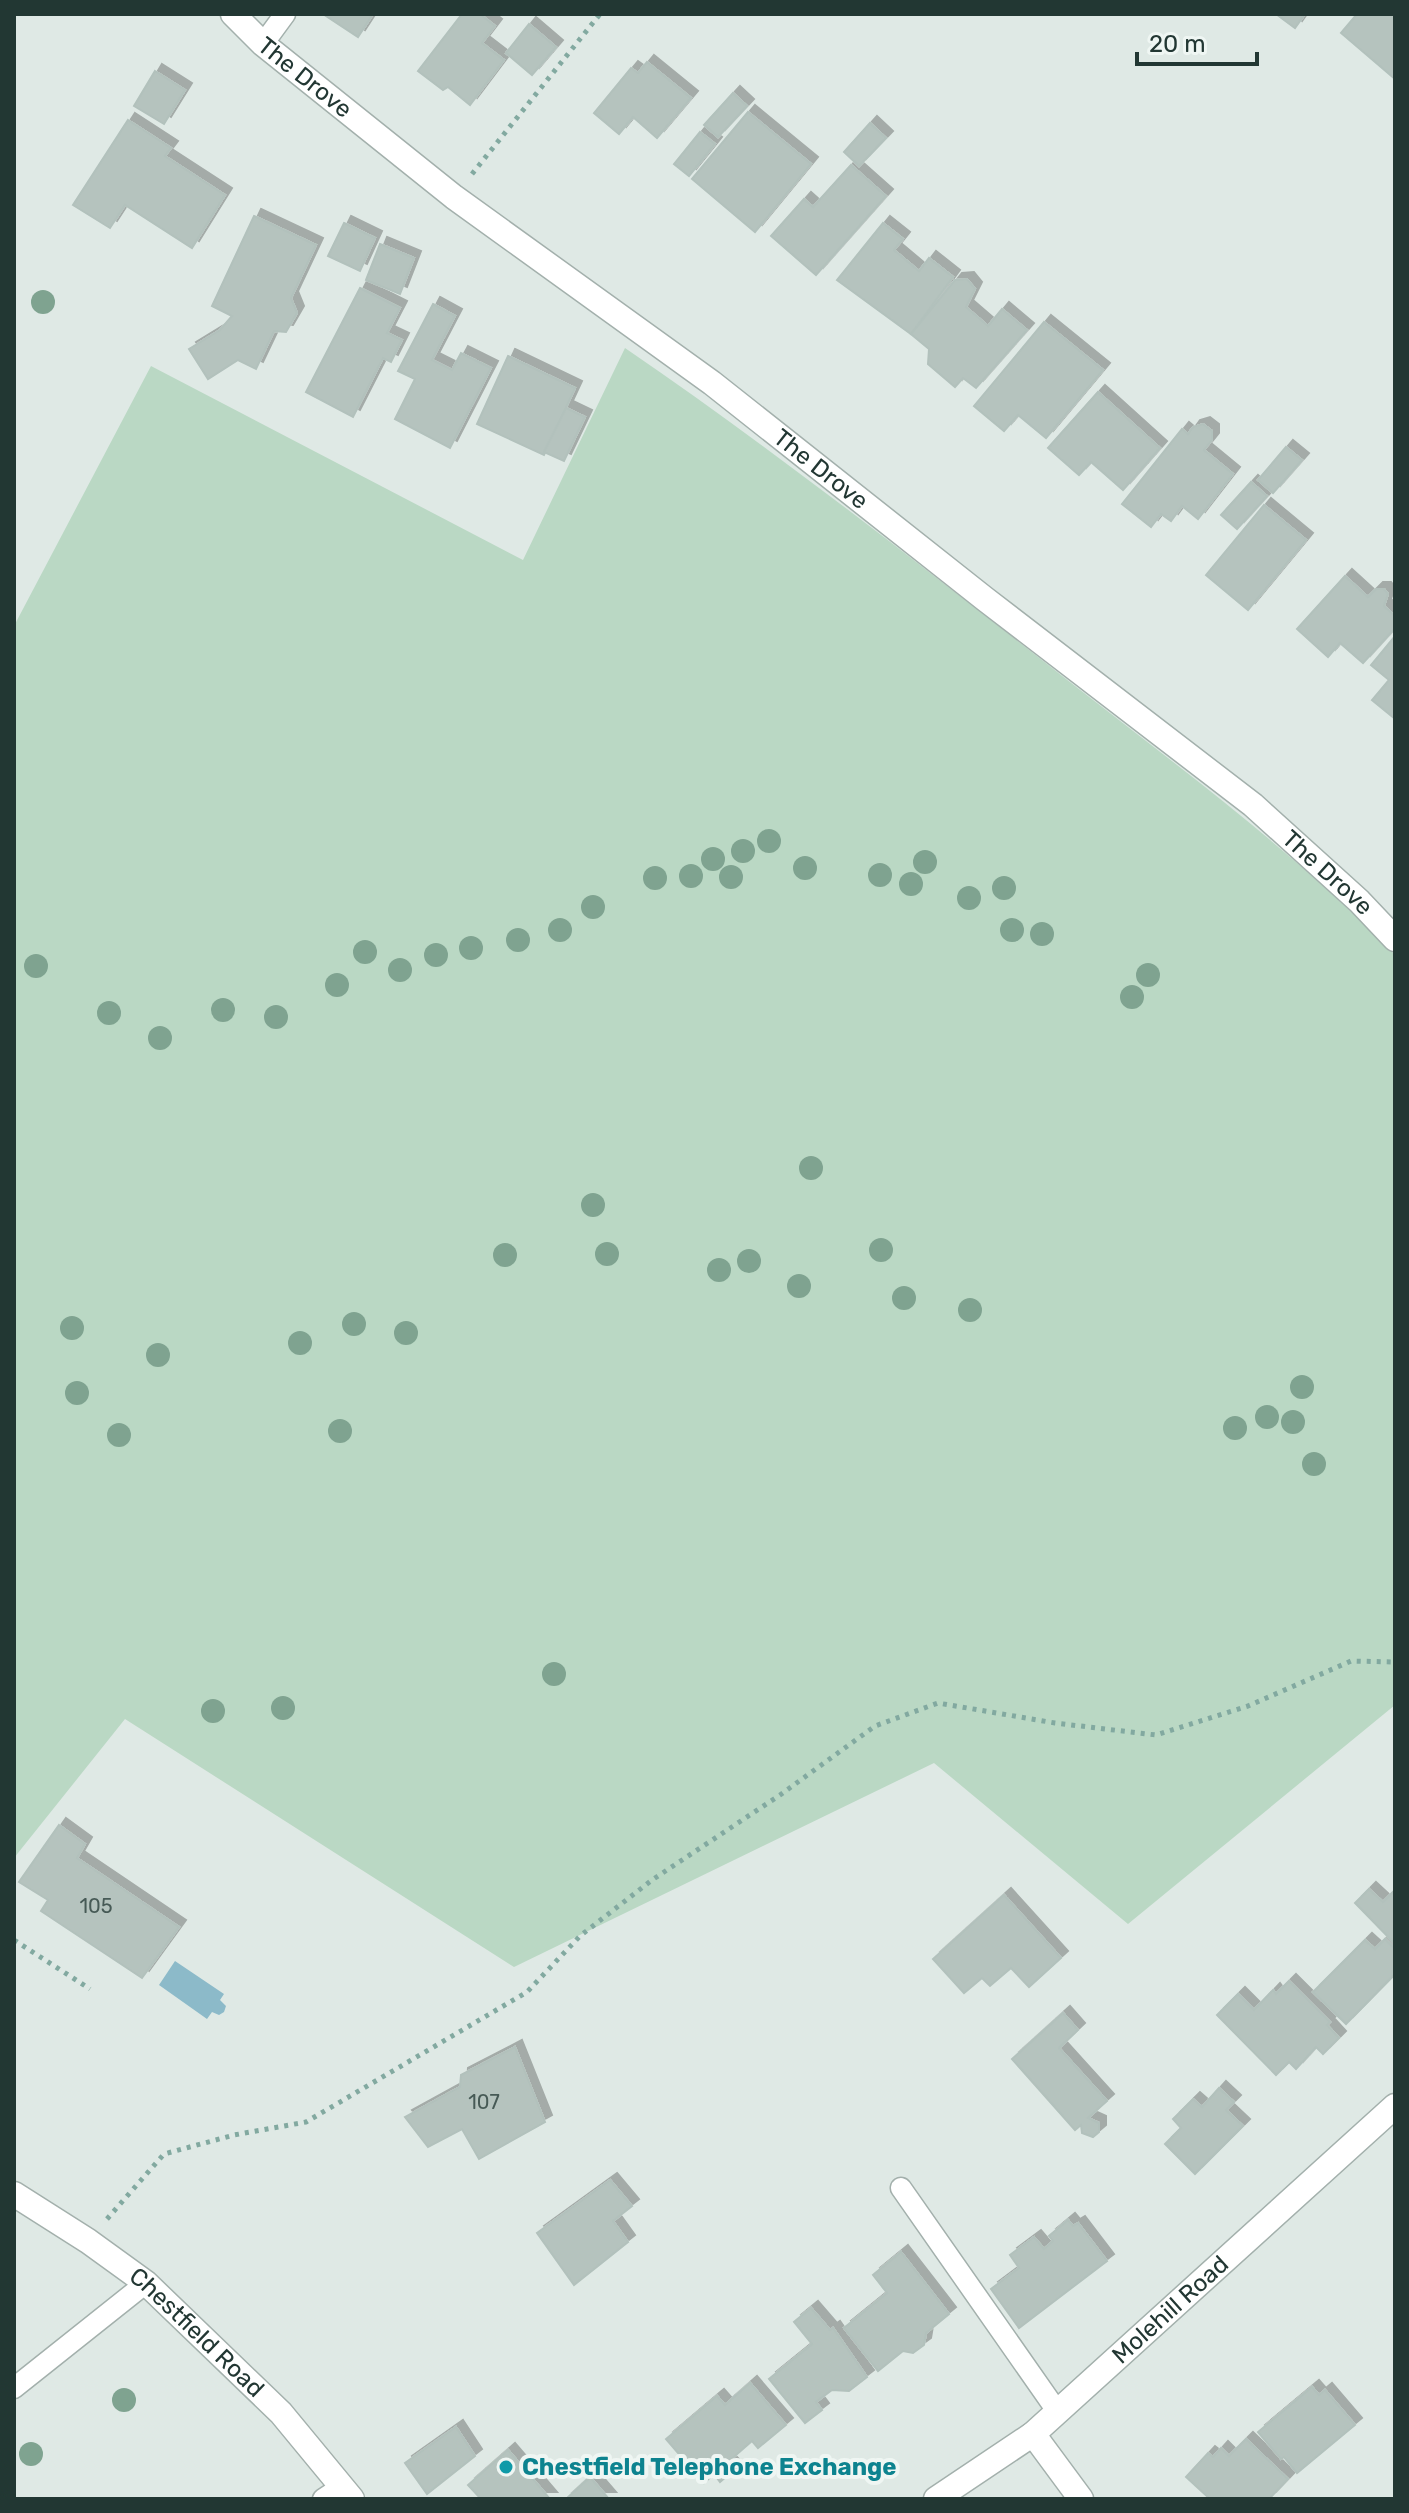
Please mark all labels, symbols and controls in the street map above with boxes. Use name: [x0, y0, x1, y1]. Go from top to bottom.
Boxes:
scale bar: [1137, 16, 1257, 66]
text: 20 m: [1149, 30, 1206, 58]
street label: The Drove: [252, 31, 357, 124]
street label: The Drove: [768, 423, 874, 515]
street label: The Drove: [1277, 824, 1379, 921]
house number: 105: [79, 1894, 113, 1918]
house number: 107: [468, 2090, 500, 2114]
street label: Molehill Road: [1106, 2250, 1234, 2369]
street label: Chestfield Road: [124, 2262, 270, 2403]
place label: Chestfield Telephone Exchange: [522, 2453, 897, 2481]
marker: Chestfield Telephone Exchange: [497, 2458, 515, 2476]

